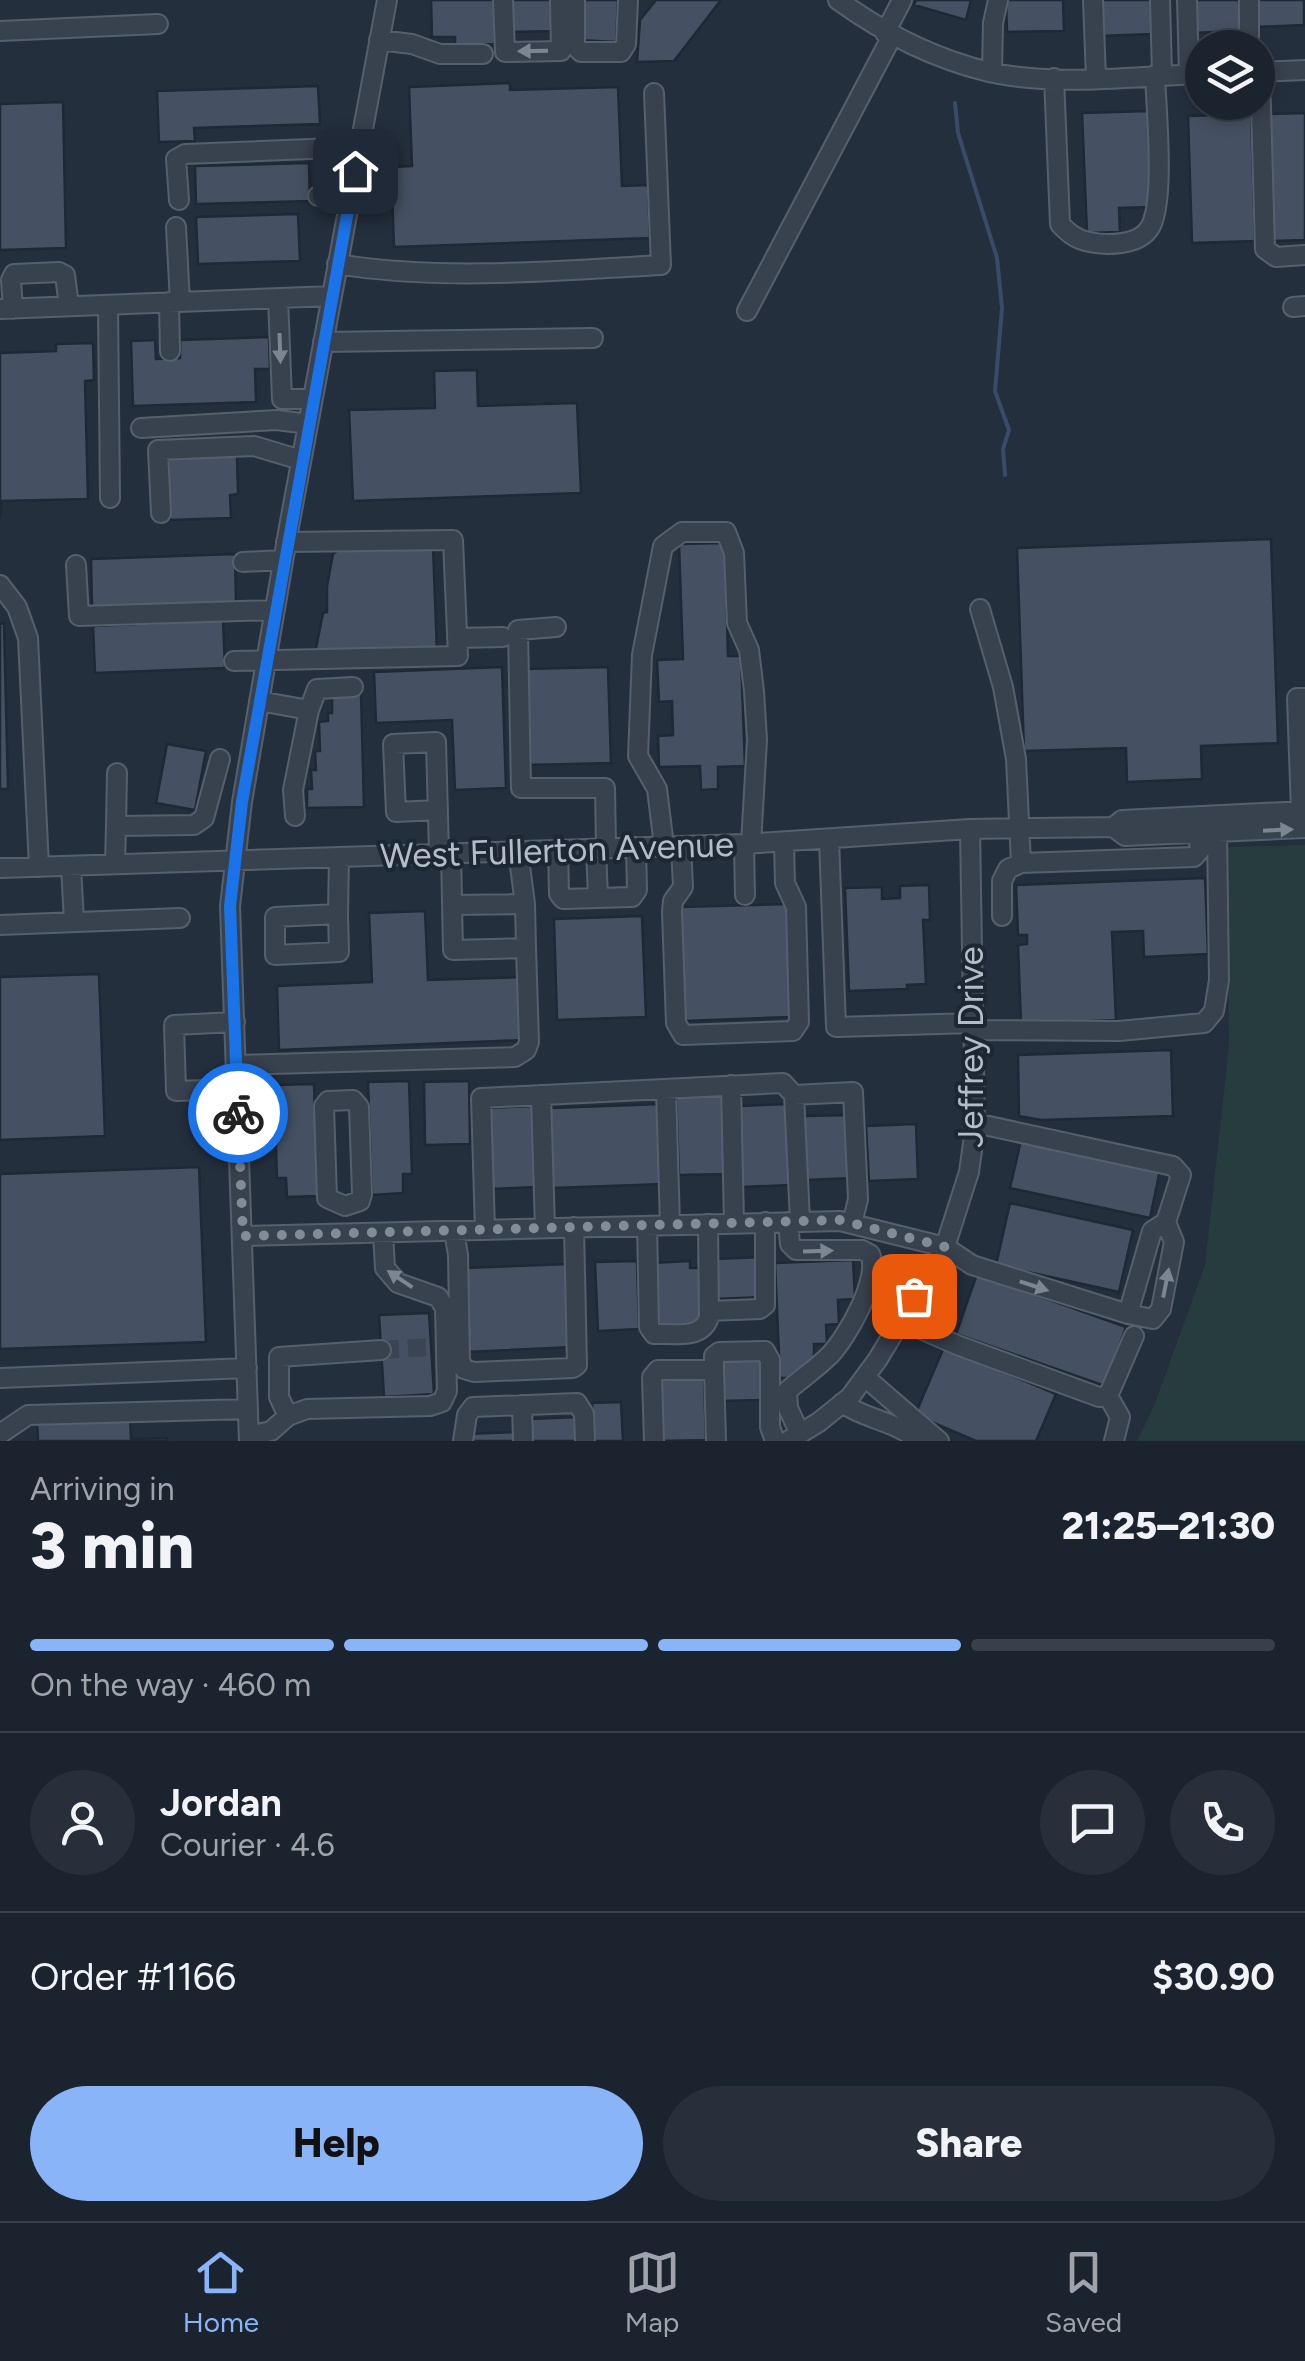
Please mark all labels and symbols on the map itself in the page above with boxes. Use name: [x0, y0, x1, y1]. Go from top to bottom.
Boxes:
one-way arrow: [516, 44, 548, 60]
pin: [313, 129, 398, 214]
one-way arrow: [272, 333, 288, 365]
one-way arrow: [1262, 822, 1294, 838]
street label: West Fullerton Avenue: [379, 823, 735, 877]
street label: Jeffrey Drive: [950, 946, 992, 1148]
courier: [188, 1063, 288, 1163]
one-way arrow: [803, 1242, 835, 1258]
pin: [872, 1254, 957, 1339]
one-way arrow: [1158, 1268, 1174, 1299]
one-way arrow: [387, 1271, 414, 1289]
one-way arrow: [1019, 1279, 1049, 1294]

